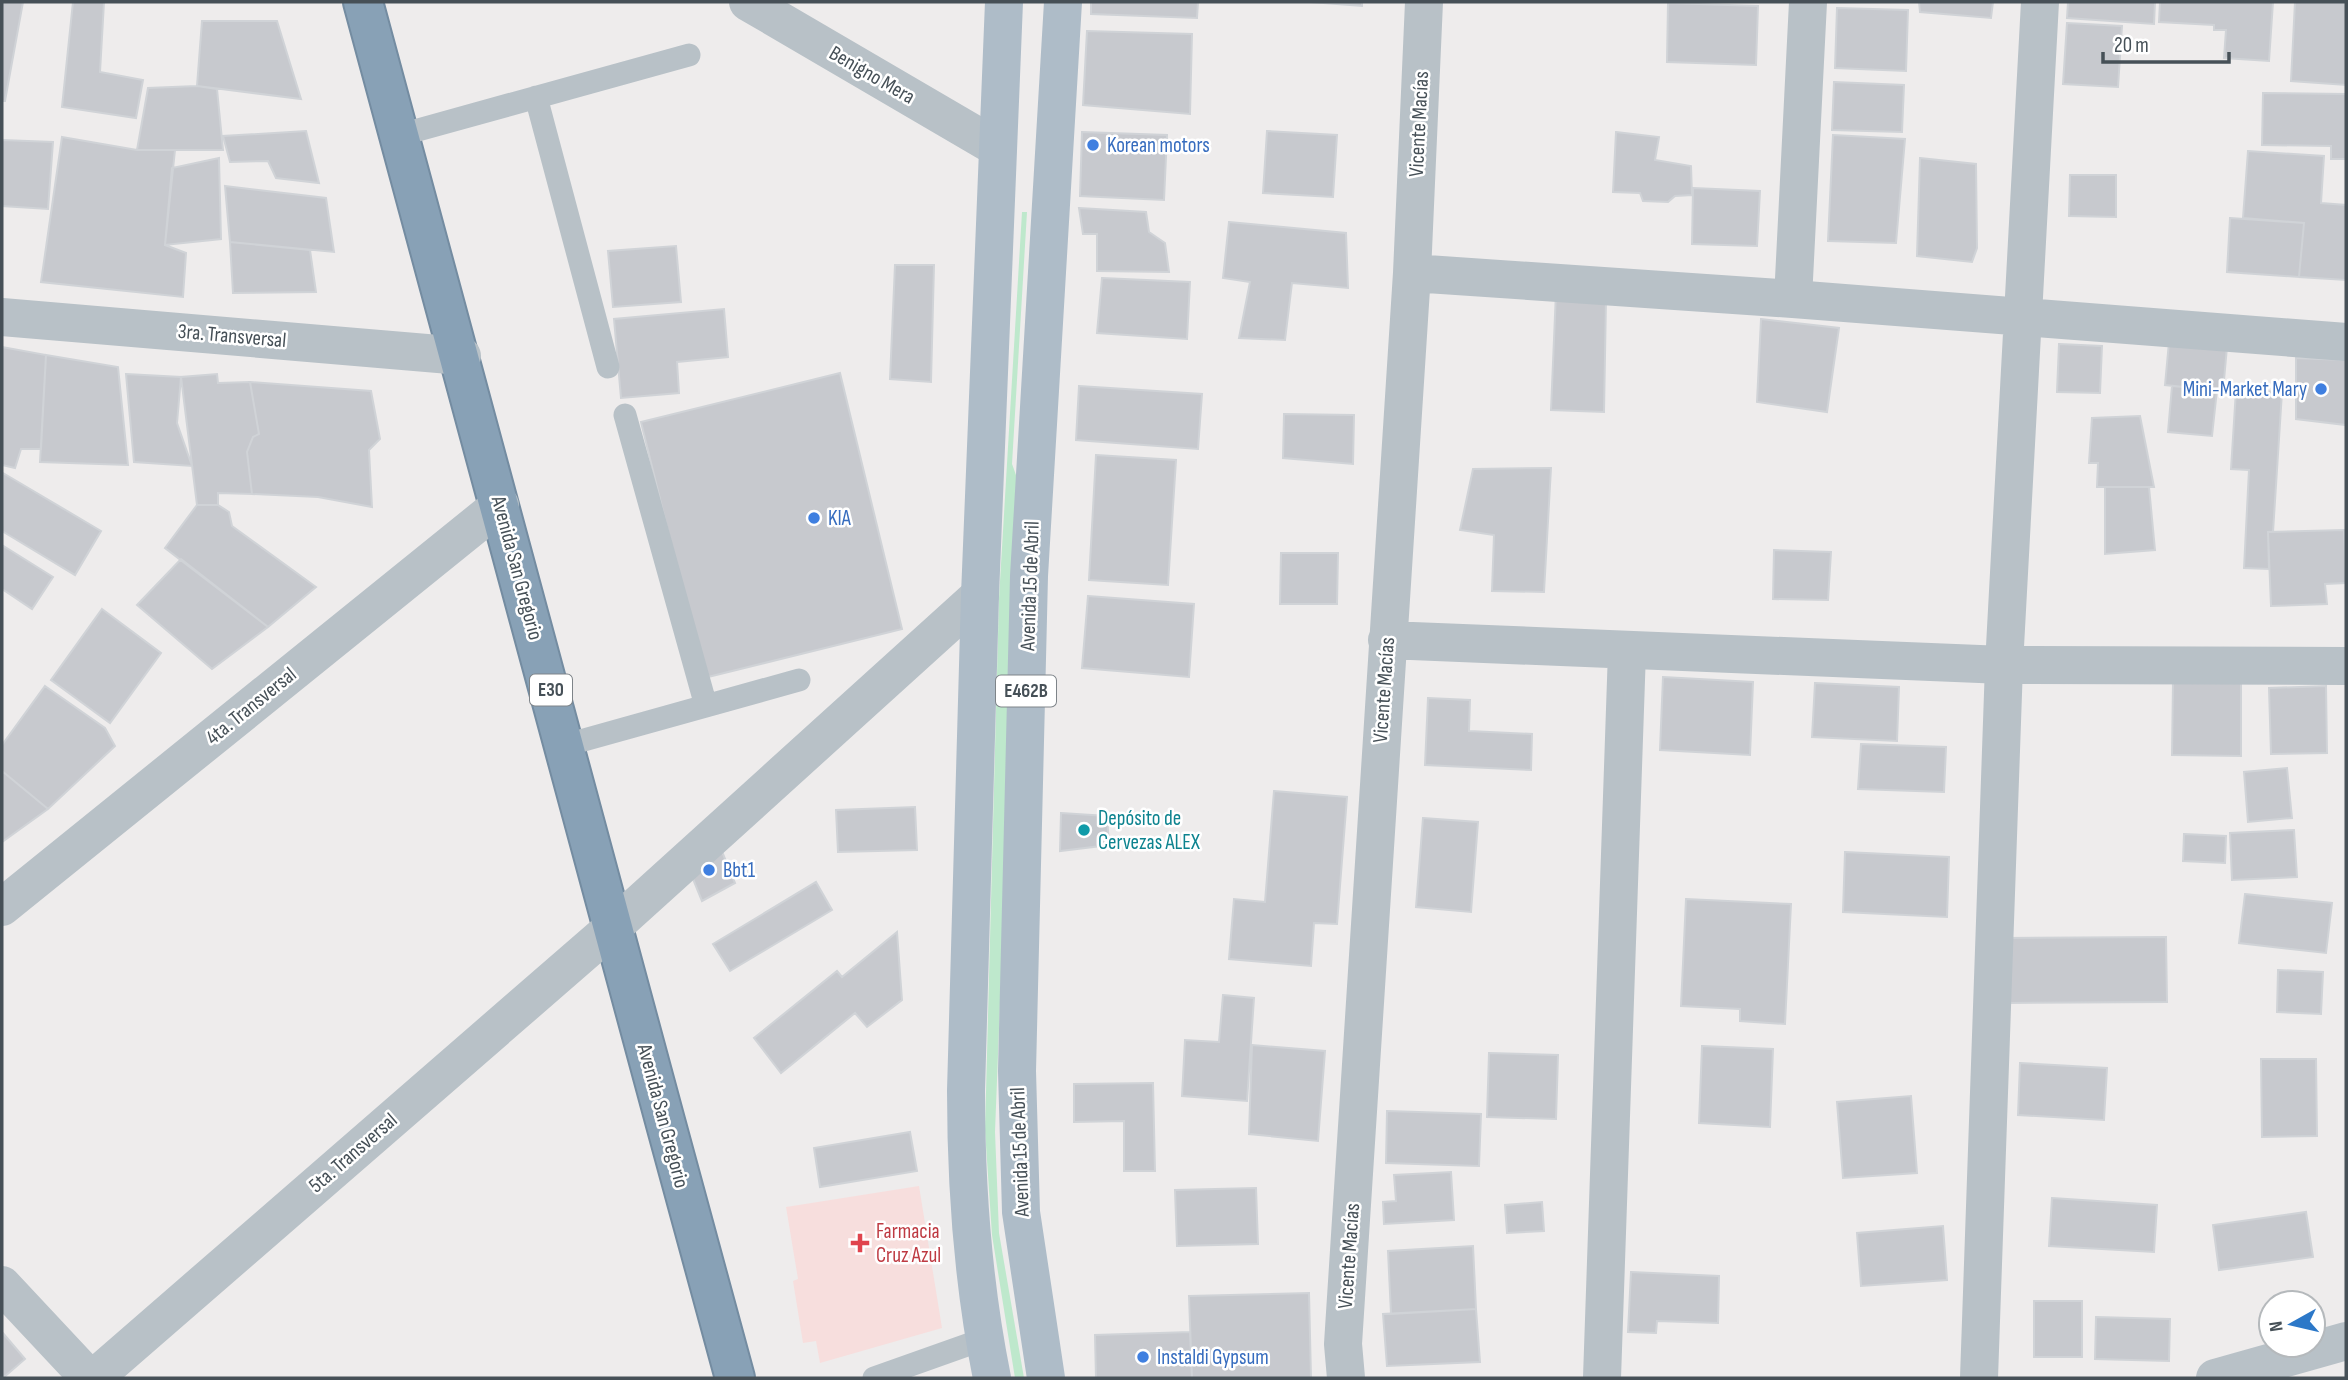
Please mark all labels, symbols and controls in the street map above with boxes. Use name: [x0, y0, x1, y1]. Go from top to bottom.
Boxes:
scale bar: [2103, 21, 2229, 65]
text: 20 m: [2114, 33, 2149, 58]
street label: Benigno Mera: [825, 40, 919, 110]
street label: Vicente Macías: [1404, 71, 1434, 177]
place label: Korean motors: [1107, 133, 1210, 158]
marker: Korean motors: [1085, 137, 1101, 153]
street label: 3ra. Transversal: [177, 319, 287, 353]
place label: Mini-Market Mary: [2183, 377, 2307, 402]
marker: Mini-Market Mary: [2313, 381, 2329, 397]
street label: Avenida San Gregorio: [486, 492, 548, 643]
place label: KIA: [828, 506, 852, 531]
marker: KIA: [806, 510, 822, 526]
street label: Avenida 15 de Abril: [1015, 521, 1045, 652]
street label: Vicente Macías: [1368, 636, 1400, 744]
street label: 4ta. Transversal: [201, 662, 301, 750]
road number: E30: [530, 674, 572, 706]
road number: E462B: [996, 676, 1056, 706]
place label: Depósito de Cervezas ALEX: [1098, 806, 1200, 855]
marker: Depósito de Cervezas ALEX: [1076, 822, 1092, 838]
place label: Bbt1: [723, 858, 756, 883]
marker: Bbt1: [701, 862, 717, 878]
street label: Avenida San Gregorio: [632, 1040, 694, 1191]
street label: Avenida 15 de Abril: [1005, 1087, 1035, 1218]
street label: 5ta. Transversal: [304, 1108, 402, 1198]
street label: Vicente Macías: [1333, 1202, 1365, 1310]
place label: Farmacia Cruz Azul: [876, 1219, 941, 1268]
marker: Farmacia Cruz Azul: [850, 1233, 870, 1253]
north arrow: [2257, 1289, 2327, 1359]
text: N: [2265, 1320, 2289, 1333]
place label: Instaldi Gypsum: [1157, 1345, 1269, 1370]
marker: Instaldi Gypsum: [1135, 1349, 1151, 1365]

